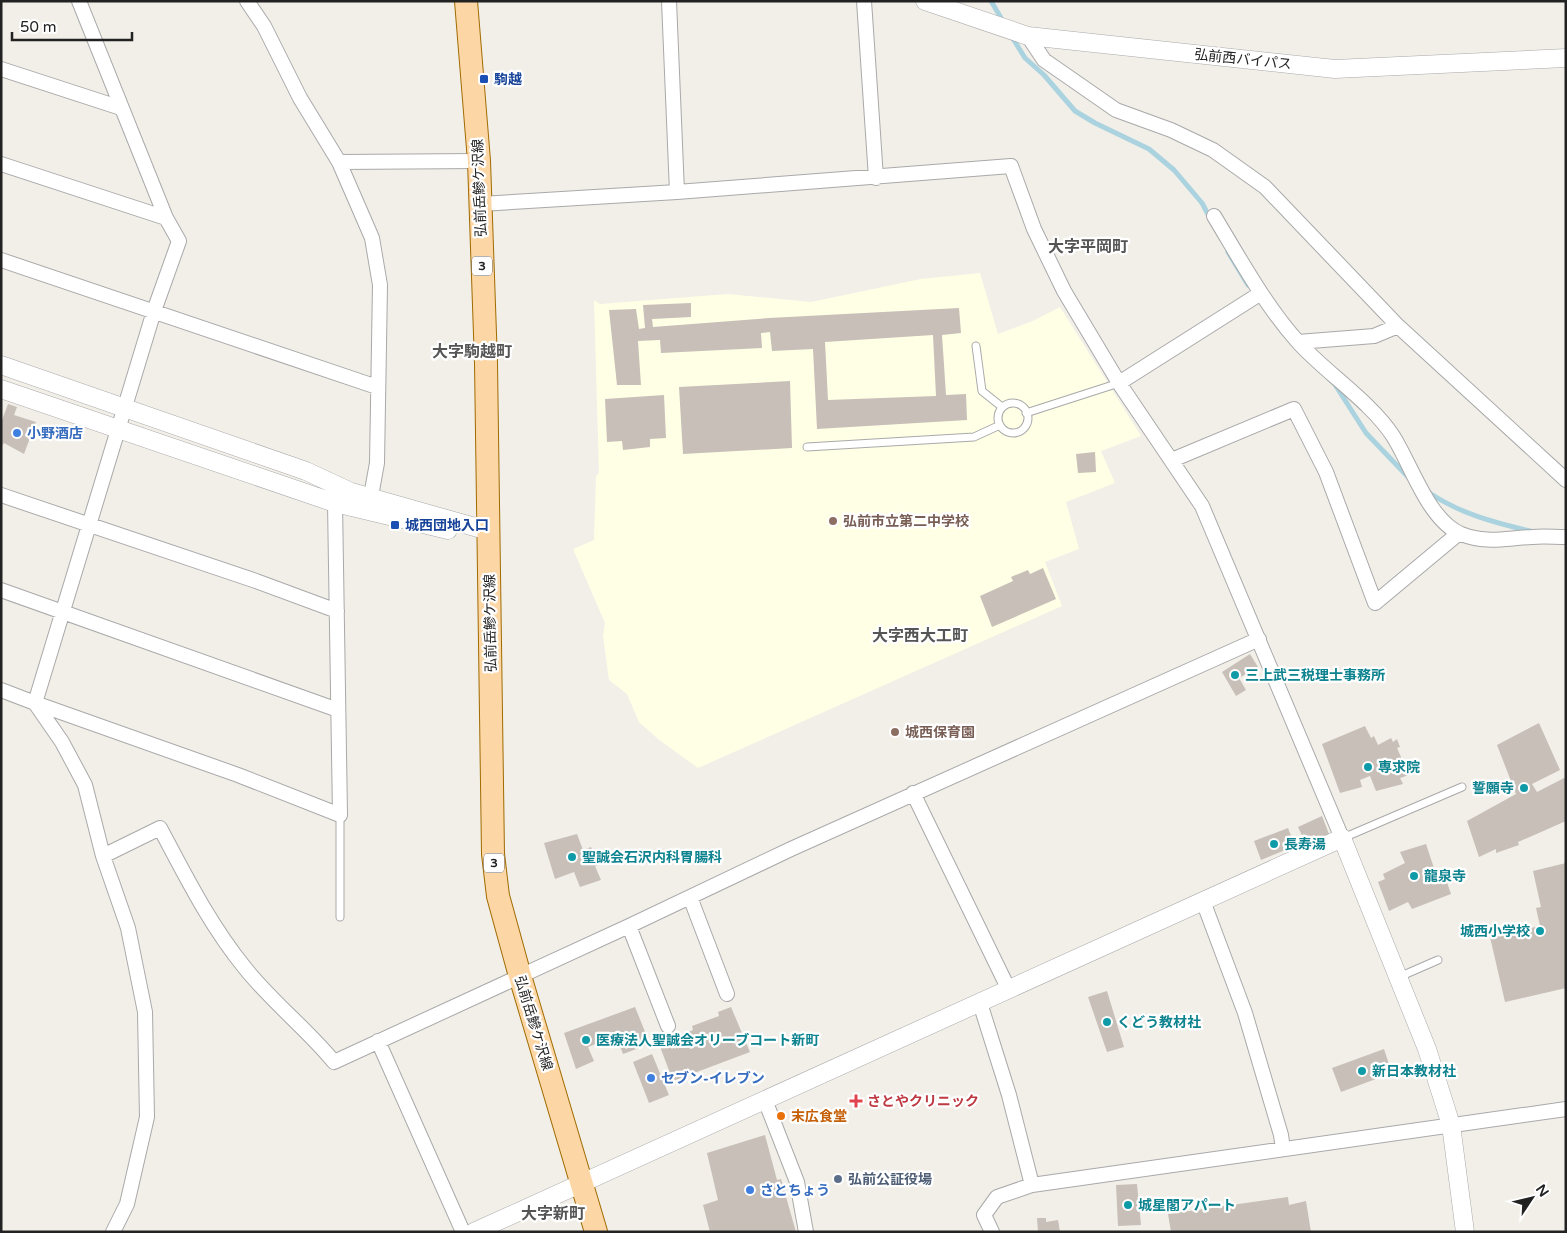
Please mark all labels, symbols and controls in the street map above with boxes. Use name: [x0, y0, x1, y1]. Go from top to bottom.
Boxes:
scale bar: [12, 10, 132, 42]
text: 50 m: [20, 18, 57, 36]
street label: 弘前西バイパス: [1193, 46, 1292, 73]
place label: 駒越: [494, 71, 522, 88]
marker: 駒越: [478, 73, 490, 85]
street label: 弘前岳鰺ケ沢線: [469, 139, 490, 237]
district label: 大字平岡町: [1048, 237, 1128, 257]
road number: 3: [472, 256, 492, 276]
district label: 大字駒越町: [432, 342, 512, 362]
place label: 小野酒店: [27, 425, 83, 442]
marker: 小野酒店: [11, 427, 23, 439]
place label: 弘前市立第二中学校: [843, 513, 969, 530]
marker: 弘前市立第二中学校: [827, 515, 839, 527]
place label: 城西団地入口: [405, 517, 489, 534]
marker: 城西団地入口: [389, 519, 401, 531]
street label: 弘前岳鰺ケ沢線: [481, 574, 500, 672]
district label: 大字西大工町: [872, 626, 968, 646]
place label: 三上武三税理士事務所: [1245, 667, 1385, 684]
marker: 三上武三税理士事務所: [1229, 669, 1241, 681]
place label: 城西保育園: [905, 724, 975, 741]
marker: 城西保育園: [889, 726, 901, 738]
place label: 専求院: [1378, 759, 1420, 776]
marker: 専求院: [1362, 761, 1374, 773]
place label: 誓願寺: [1472, 780, 1514, 797]
marker: 誓願寺: [1518, 782, 1530, 794]
place label: 長寿湯: [1284, 836, 1326, 853]
marker: 長寿湯: [1268, 838, 1280, 850]
place label: 聖誠会石沢内科胃腸科: [582, 849, 722, 866]
marker: 聖誠会石沢内科胃腸科: [566, 851, 578, 863]
road number: 3: [484, 854, 504, 872]
place label: 龍泉寺: [1424, 868, 1466, 885]
marker: 龍泉寺: [1408, 870, 1420, 882]
place label: 城西小学校: [1460, 923, 1530, 940]
marker: 城西小学校: [1534, 925, 1546, 937]
street label: 弘前岳鰺ケ沢線: [511, 974, 556, 1072]
place label: くどう教材社: [1117, 1014, 1201, 1031]
marker: くどう教材社: [1101, 1016, 1113, 1028]
place label: 医療法人聖誠会オリーブコート新町: [596, 1032, 819, 1049]
marker: 医療法人聖誠会オリーブコート新町: [580, 1034, 592, 1046]
place label: 新日本教材社: [1372, 1063, 1456, 1080]
marker: 新日本教材社: [1356, 1065, 1368, 1077]
place label: セブン-イレブン: [661, 1070, 765, 1087]
marker: セブン-イレブン: [645, 1072, 657, 1084]
place label: さとやクリニック: [867, 1093, 979, 1110]
marker: さとやクリニック: [849, 1094, 863, 1108]
place label: 末広食堂: [791, 1108, 847, 1125]
marker: 末広食堂: [775, 1110, 787, 1122]
place label: 弘前公証役場: [848, 1171, 932, 1188]
marker: 弘前公証役場: [832, 1173, 844, 1185]
north arrow: [1507, 1173, 1557, 1223]
text: N: [1532, 1181, 1552, 1200]
place label: さとちょう: [760, 1182, 830, 1199]
marker: さとちょう: [744, 1184, 756, 1196]
place label: 城星閣アパート: [1138, 1197, 1236, 1214]
marker: 城星閣アパート: [1122, 1199, 1134, 1211]
district label: 大字新町: [521, 1204, 585, 1224]

